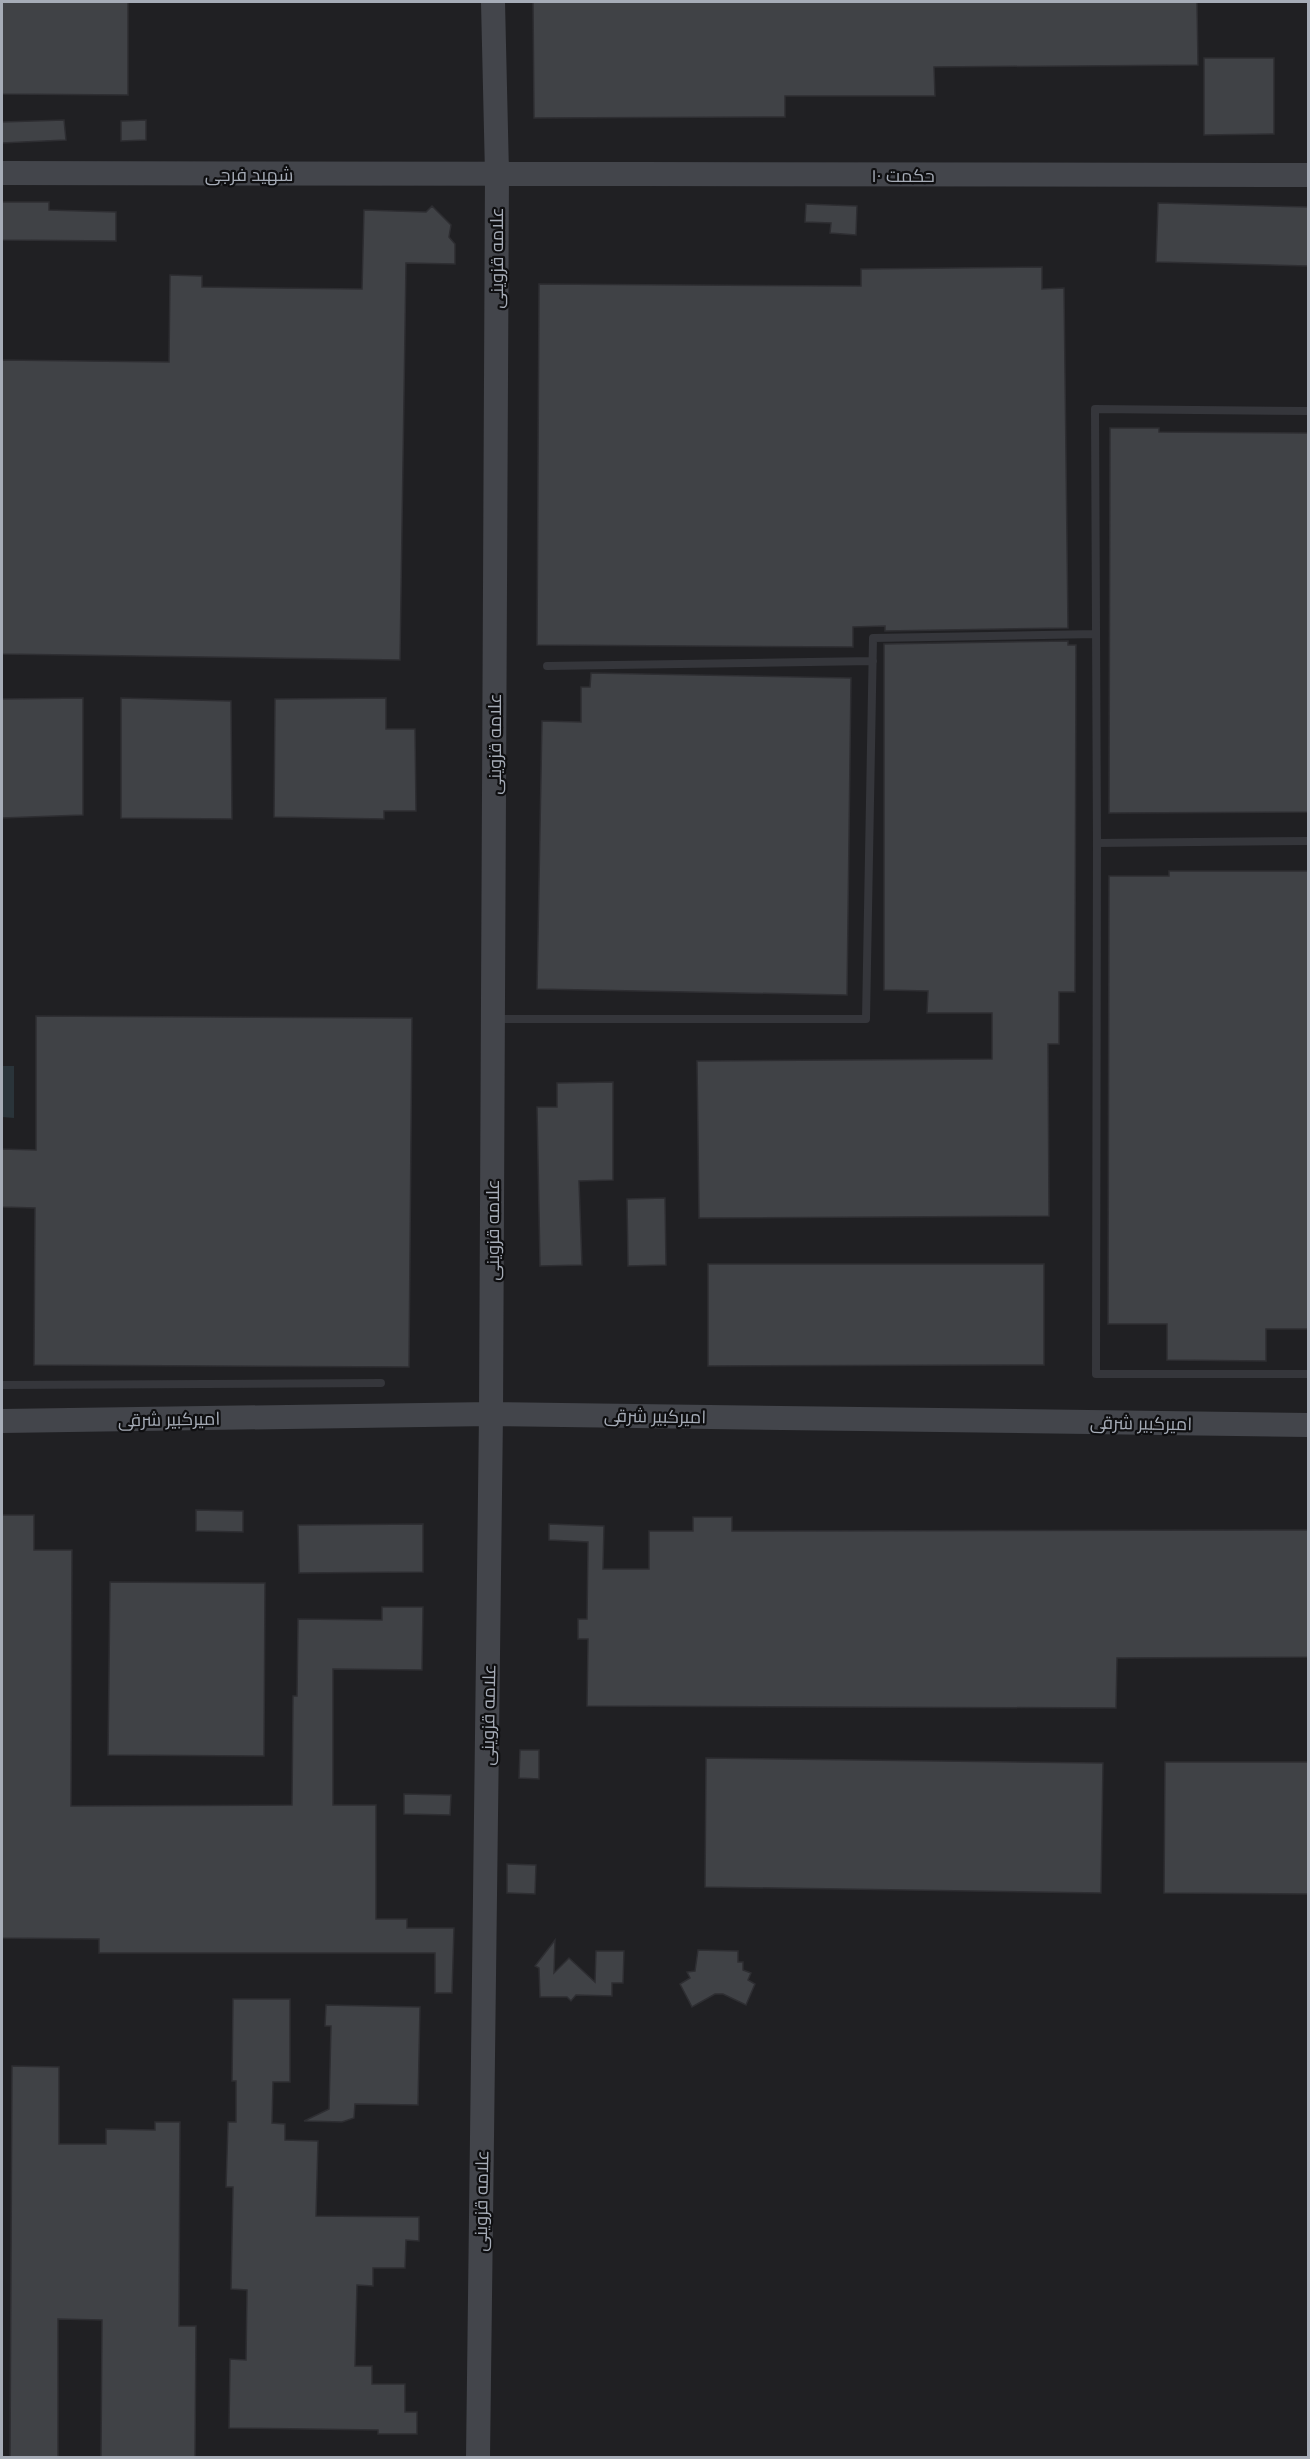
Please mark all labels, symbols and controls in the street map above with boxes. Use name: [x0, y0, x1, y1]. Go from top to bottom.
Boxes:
street label: شهید فرجی: [205, 163, 293, 186]
street label: حکمت ۱۰: [871, 164, 935, 187]
street label: علامه قزوینی: [485, 207, 508, 309]
street label: علامه قزوینی: [483, 693, 506, 795]
street label: علامه قزوینی: [481, 1179, 504, 1281]
street label: امیرکبیر شرقی: [604, 1404, 706, 1428]
street label: امیرکبیر شرقی: [118, 1407, 220, 1431]
street label: امیرکبیر شرقی: [1090, 1411, 1192, 1435]
street label: علامه قزوینی: [476, 1664, 500, 1766]
street label: علامه قزوینی: [469, 2150, 493, 2252]

